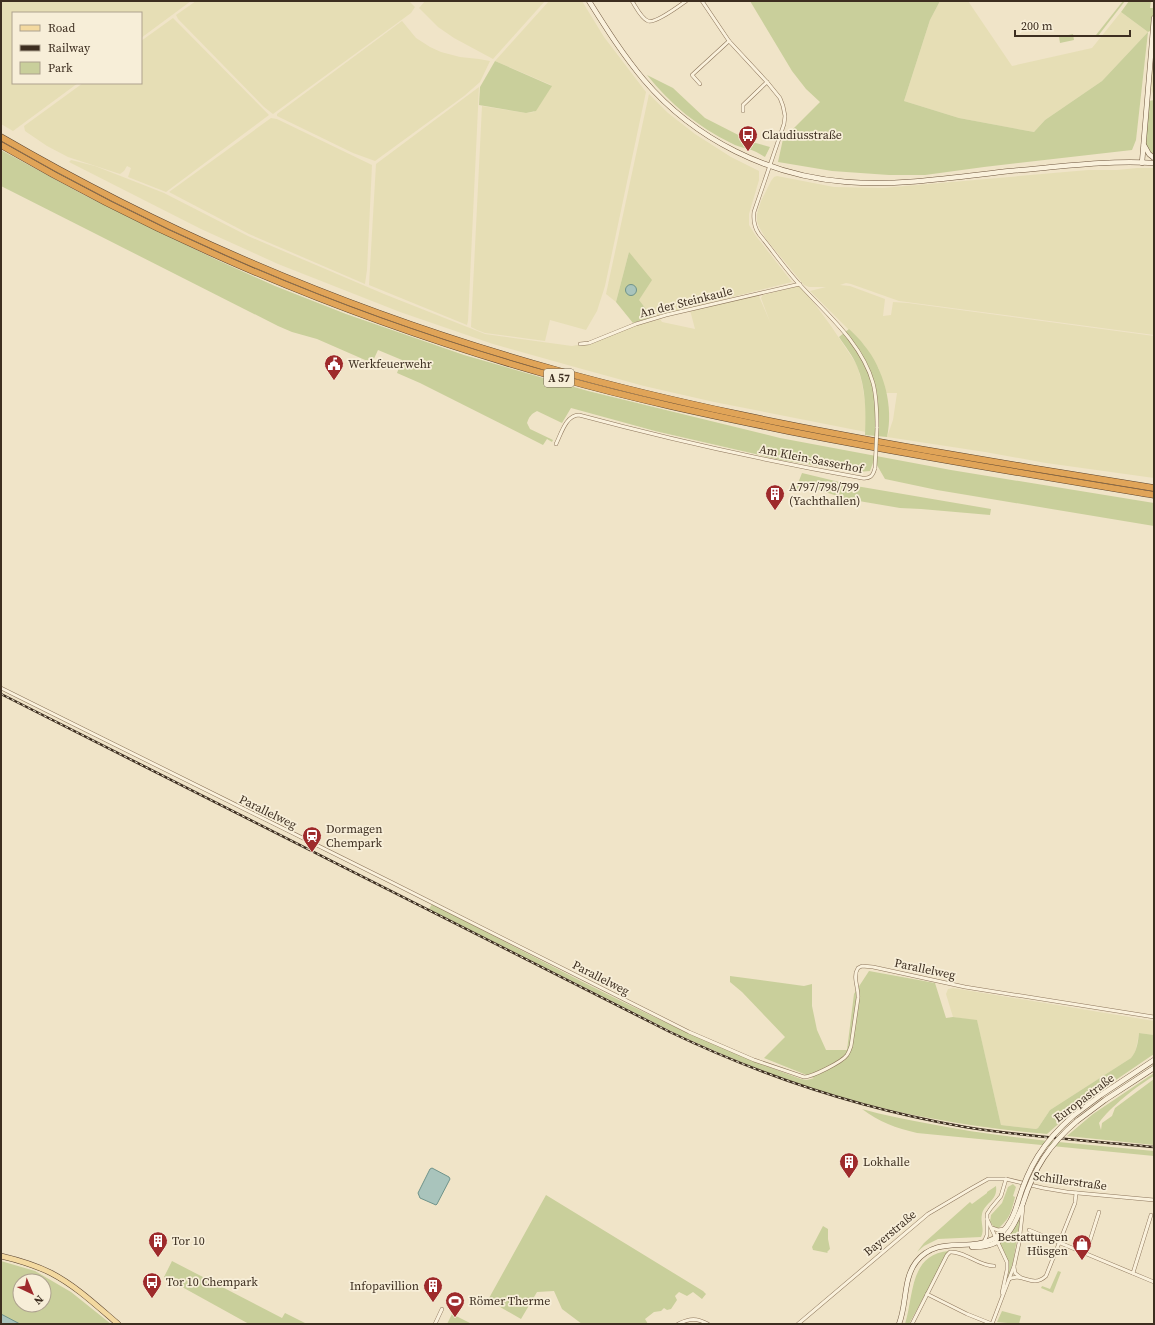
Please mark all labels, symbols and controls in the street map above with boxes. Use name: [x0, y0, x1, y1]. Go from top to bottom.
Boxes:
legend: [12, 12, 142, 84]
scale bar: [1015, 12, 1130, 38]
text: 200 m: [1021, 18, 1053, 34]
text: Road: [48, 20, 75, 36]
text: Railway: [48, 40, 91, 56]
text: Park: [48, 60, 73, 76]
bus stop icon: Claudiusstraße: [737, 124, 759, 152]
place label: Claudiusstraße: [762, 127, 842, 143]
street label: An der Steinkaule: [638, 283, 734, 321]
public building icon: Werkfeuerwehr: [323, 353, 345, 381]
place label: Werkfeuerwehr: [348, 356, 432, 372]
road number: A 57: [544, 369, 574, 387]
street label: Am Klein-Sasserhof: [758, 441, 866, 477]
place label: A797/798/799 (Yachthallen): [789, 479, 860, 509]
building icon: A797/798/799 (Yachthallen): [764, 483, 786, 511]
street label: Parallelweg: [237, 791, 299, 833]
place label: Dormagen Chempark: [326, 821, 383, 851]
station icon: Dormagen Chempark: [301, 825, 323, 853]
street label: Parallelweg: [893, 955, 957, 983]
street label: Parallelweg: [570, 957, 632, 999]
street label: Europastraße: [1050, 1070, 1118, 1126]
building icon: Lokhalle: [838, 1151, 860, 1179]
place label: Lokhalle: [863, 1154, 910, 1170]
street label: Schillerstraße: [1032, 1168, 1108, 1194]
street label: Bayerstraße: [860, 1206, 920, 1260]
place label: Bestattungen Hüsgen: [997, 1229, 1068, 1259]
building icon: Tor 10: [147, 1230, 169, 1258]
place label: Tor 10: [172, 1233, 205, 1249]
shop icon: Bestattungen Hüsgen: [1071, 1233, 1093, 1261]
bus stop icon: Tor 10 Chempark: [141, 1271, 163, 1299]
north arrow: [12, 1273, 52, 1313]
place label: Tor 10 Chempark: [166, 1274, 258, 1290]
building icon: Infopavillion: [422, 1275, 444, 1303]
place label: Infopavillion: [350, 1278, 419, 1294]
sports icon: Römer Therme: [444, 1290, 466, 1318]
text: N: [31, 1292, 47, 1308]
place label: Römer Therme: [469, 1293, 550, 1309]

